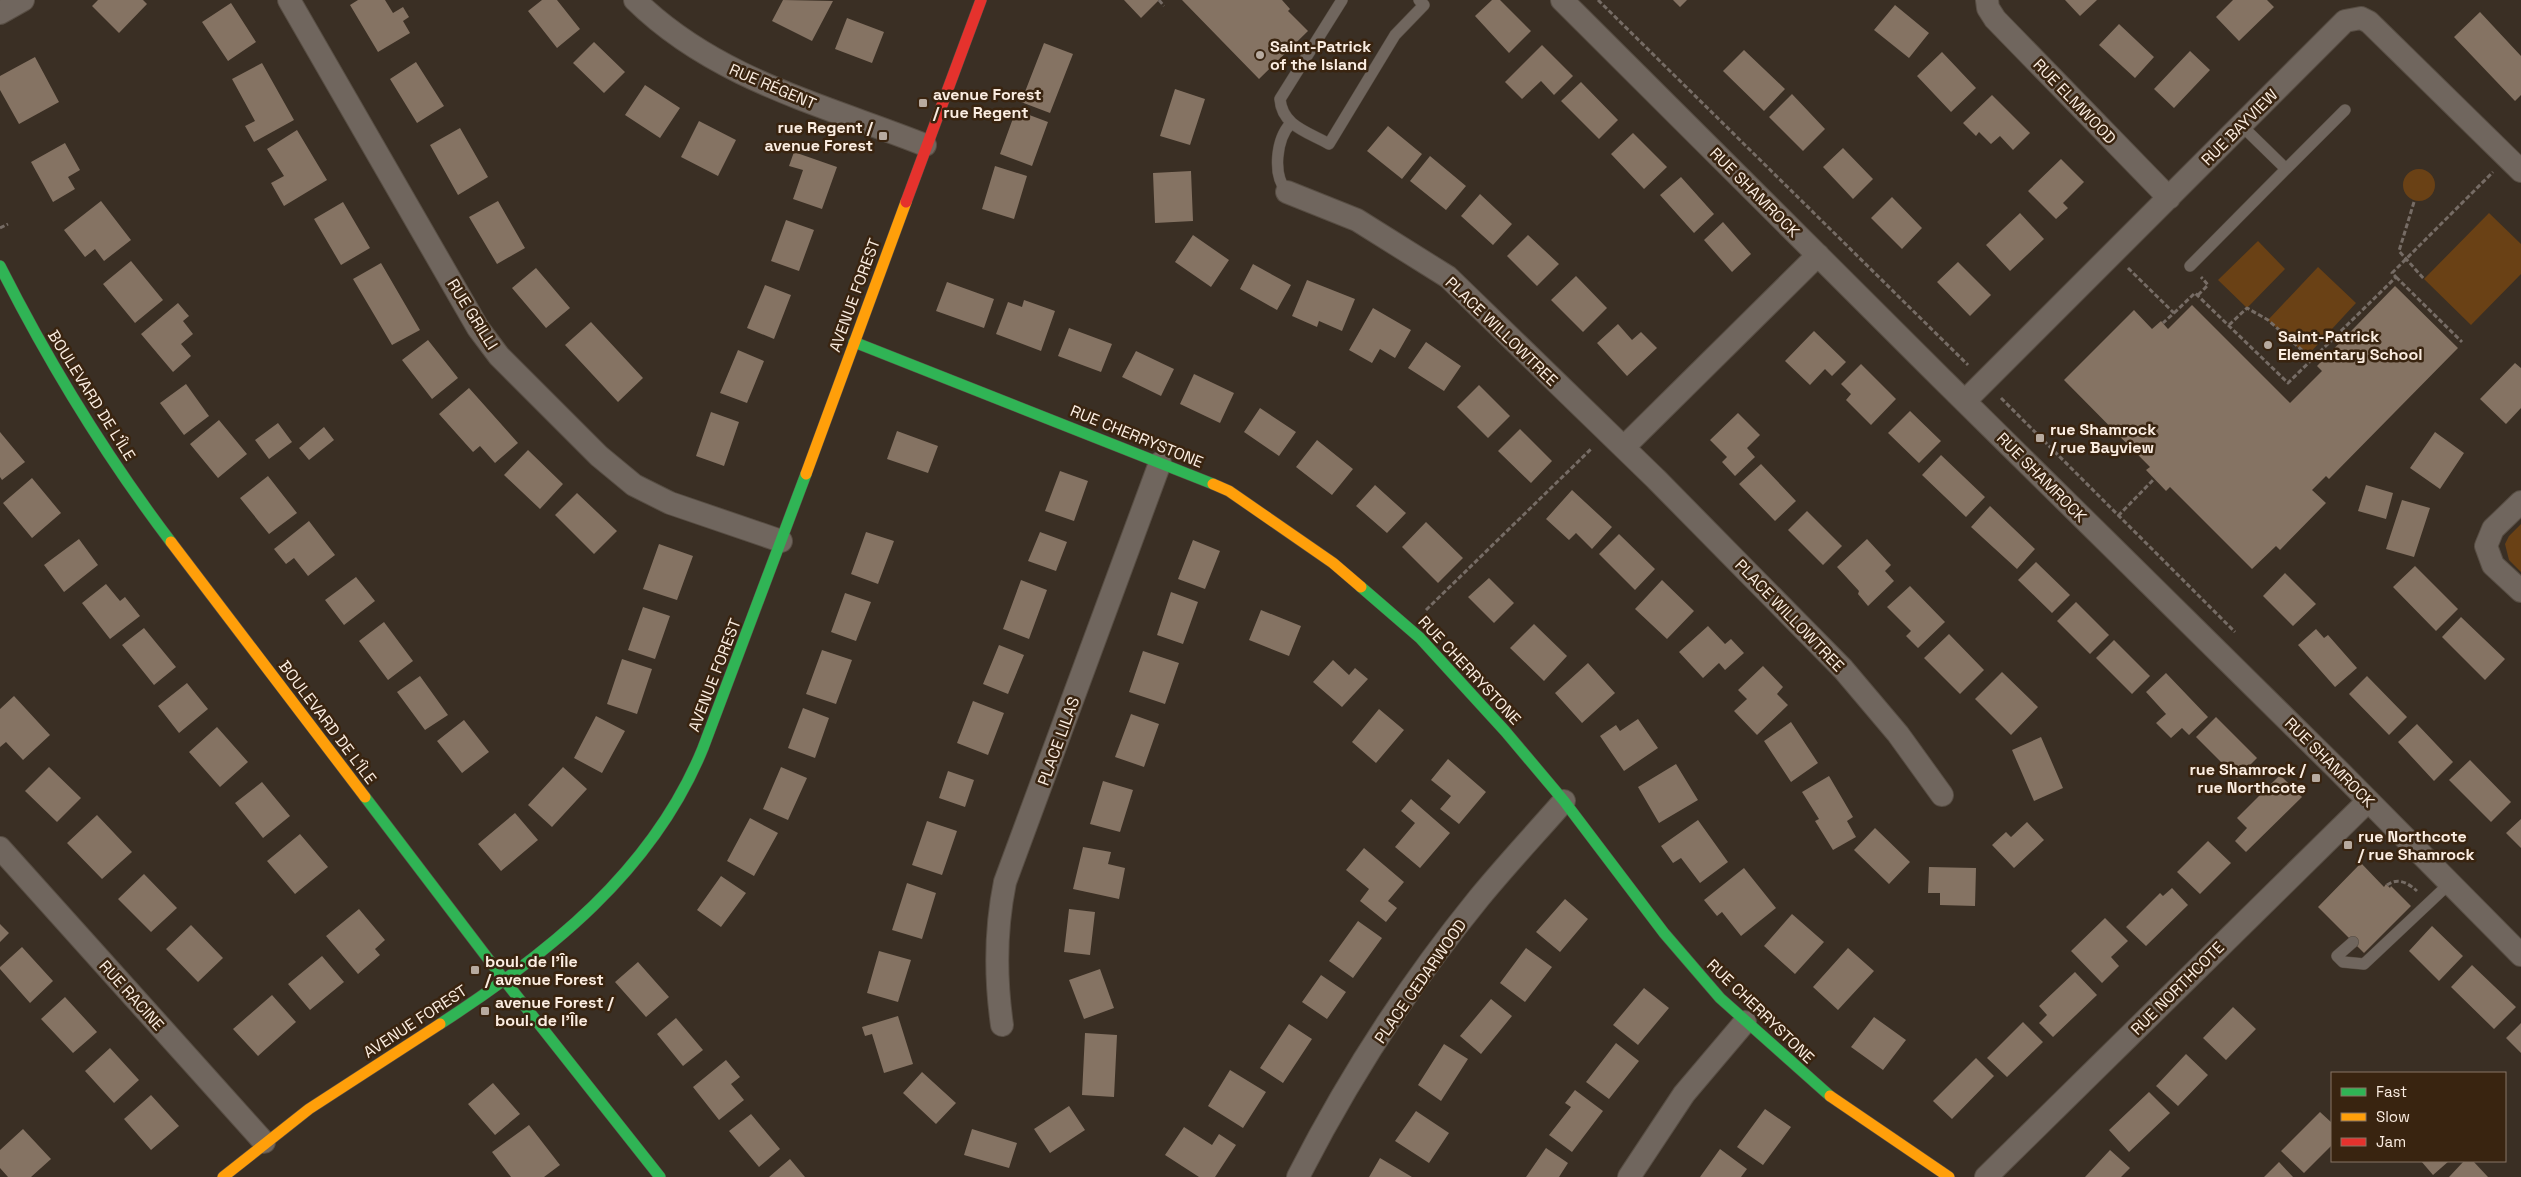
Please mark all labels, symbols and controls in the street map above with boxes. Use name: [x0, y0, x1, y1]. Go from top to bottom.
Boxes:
place label: Saint-Patrick of the Island: [1270, 36, 1371, 75]
marker: Saint-Patrick of the Island: [1254, 49, 1266, 61]
street label: RUE ELMWOOD: [2029, 54, 2121, 149]
street label: RUE RÉGENT: [726, 59, 820, 114]
place label: avenue Forest / rue Regent: [932, 84, 1042, 123]
street label: RUE BAYVIEW: [2197, 85, 2282, 170]
marker: avenue Forest / rue Regent: [917, 97, 929, 109]
place label: rue Regent / avenue Forest: [764, 117, 874, 156]
marker: rue Regent / avenue Forest: [877, 130, 889, 142]
street label: RUE SHAMROCK: [1705, 143, 1804, 242]
street label: AVENUE FOREST: [824, 235, 885, 355]
street label: PLACE WILLOWTREE: [1441, 272, 1562, 391]
street label: RUE GRILLI: [443, 275, 503, 354]
street label: BOULEVARD DE L'ÎLE: [43, 326, 140, 464]
place label: Saint-Patrick Elementary School: [2278, 326, 2422, 365]
marker: Saint-Patrick Elementary School: [2262, 339, 2274, 351]
street label: RUE CHERRYSTONE: [1067, 400, 1206, 473]
place label: rue Shamrock / rue Bayview: [2049, 419, 2156, 458]
street label: RUE SHAMROCK: [1992, 428, 2091, 527]
marker: rue Shamrock / rue Bayview: [2034, 432, 2046, 444]
street label: PLACE WILLOWTREE: [1730, 555, 1849, 676]
street label: RUE CHERRYSTONE: [1414, 611, 1526, 729]
street label: AVENUE FOREST: [683, 616, 746, 735]
street label: BOULEVARD DE L'ÎLE: [274, 656, 381, 789]
street label: PLACE LILAS: [1033, 694, 1084, 788]
street label: RUE SHAMROCK: [2280, 713, 2379, 812]
place label: rue Shamrock / rue Northcote: [2190, 759, 2307, 798]
marker: rue Shamrock / rue Northcote: [2310, 772, 2322, 784]
place label: rue Northcote / rue Shamrock: [2357, 826, 2474, 865]
marker: rue Northcote / rue Shamrock: [2342, 839, 2354, 851]
street label: PLACE CEDARWOOD: [1370, 915, 1471, 1048]
street label: RUE NORTHCOTE: [2126, 937, 2229, 1040]
place label: boul. de l'Île / avenue Forest: [484, 951, 604, 990]
street label: RUE CHERRYSTONE: [1702, 955, 1819, 1068]
street label: RUE RACINE: [94, 956, 169, 1035]
marker: boul. de l'Île / avenue Forest: [469, 964, 481, 976]
street label: AVENUE FOREST: [359, 980, 471, 1063]
place label: avenue Forest / boul. de l'Île: [495, 992, 615, 1031]
marker: avenue Forest / boul. de l'Île: [479, 1005, 491, 1017]
legend: [2331, 1072, 2506, 1162]
text: Fast: [2376, 1082, 2407, 1101]
text: Slow: [2376, 1107, 2410, 1126]
text: Jam: [2376, 1132, 2406, 1151]

